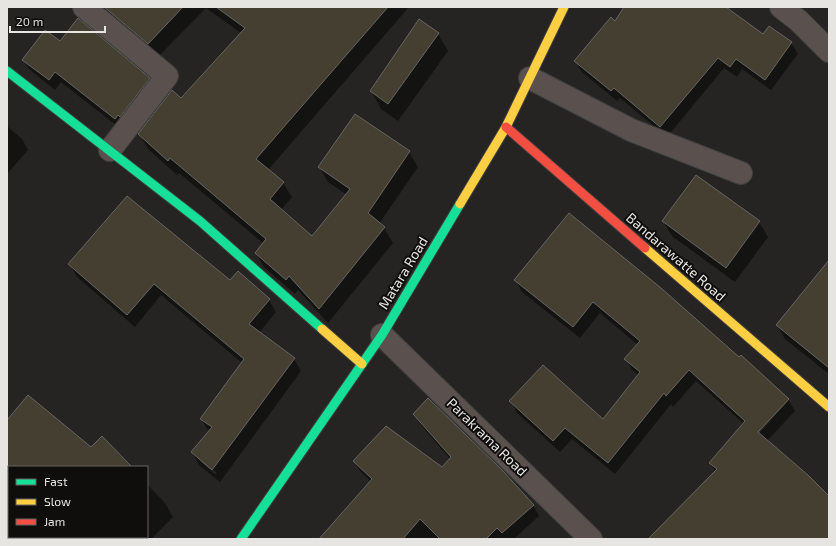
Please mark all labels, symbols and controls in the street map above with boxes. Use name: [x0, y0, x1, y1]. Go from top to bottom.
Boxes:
scale bar: [10, 8, 105, 34]
text: 20 m: [16, 14, 43, 28]
street label: Bandarawatte Road: [623, 209, 730, 304]
street label: Matara Road: [374, 233, 431, 312]
street label: Parakrama Road: [444, 394, 531, 479]
legend: [8, 466, 148, 538]
text: Fast: [44, 474, 68, 488]
text: Slow: [44, 494, 71, 508]
text: Jam: [44, 514, 65, 528]

